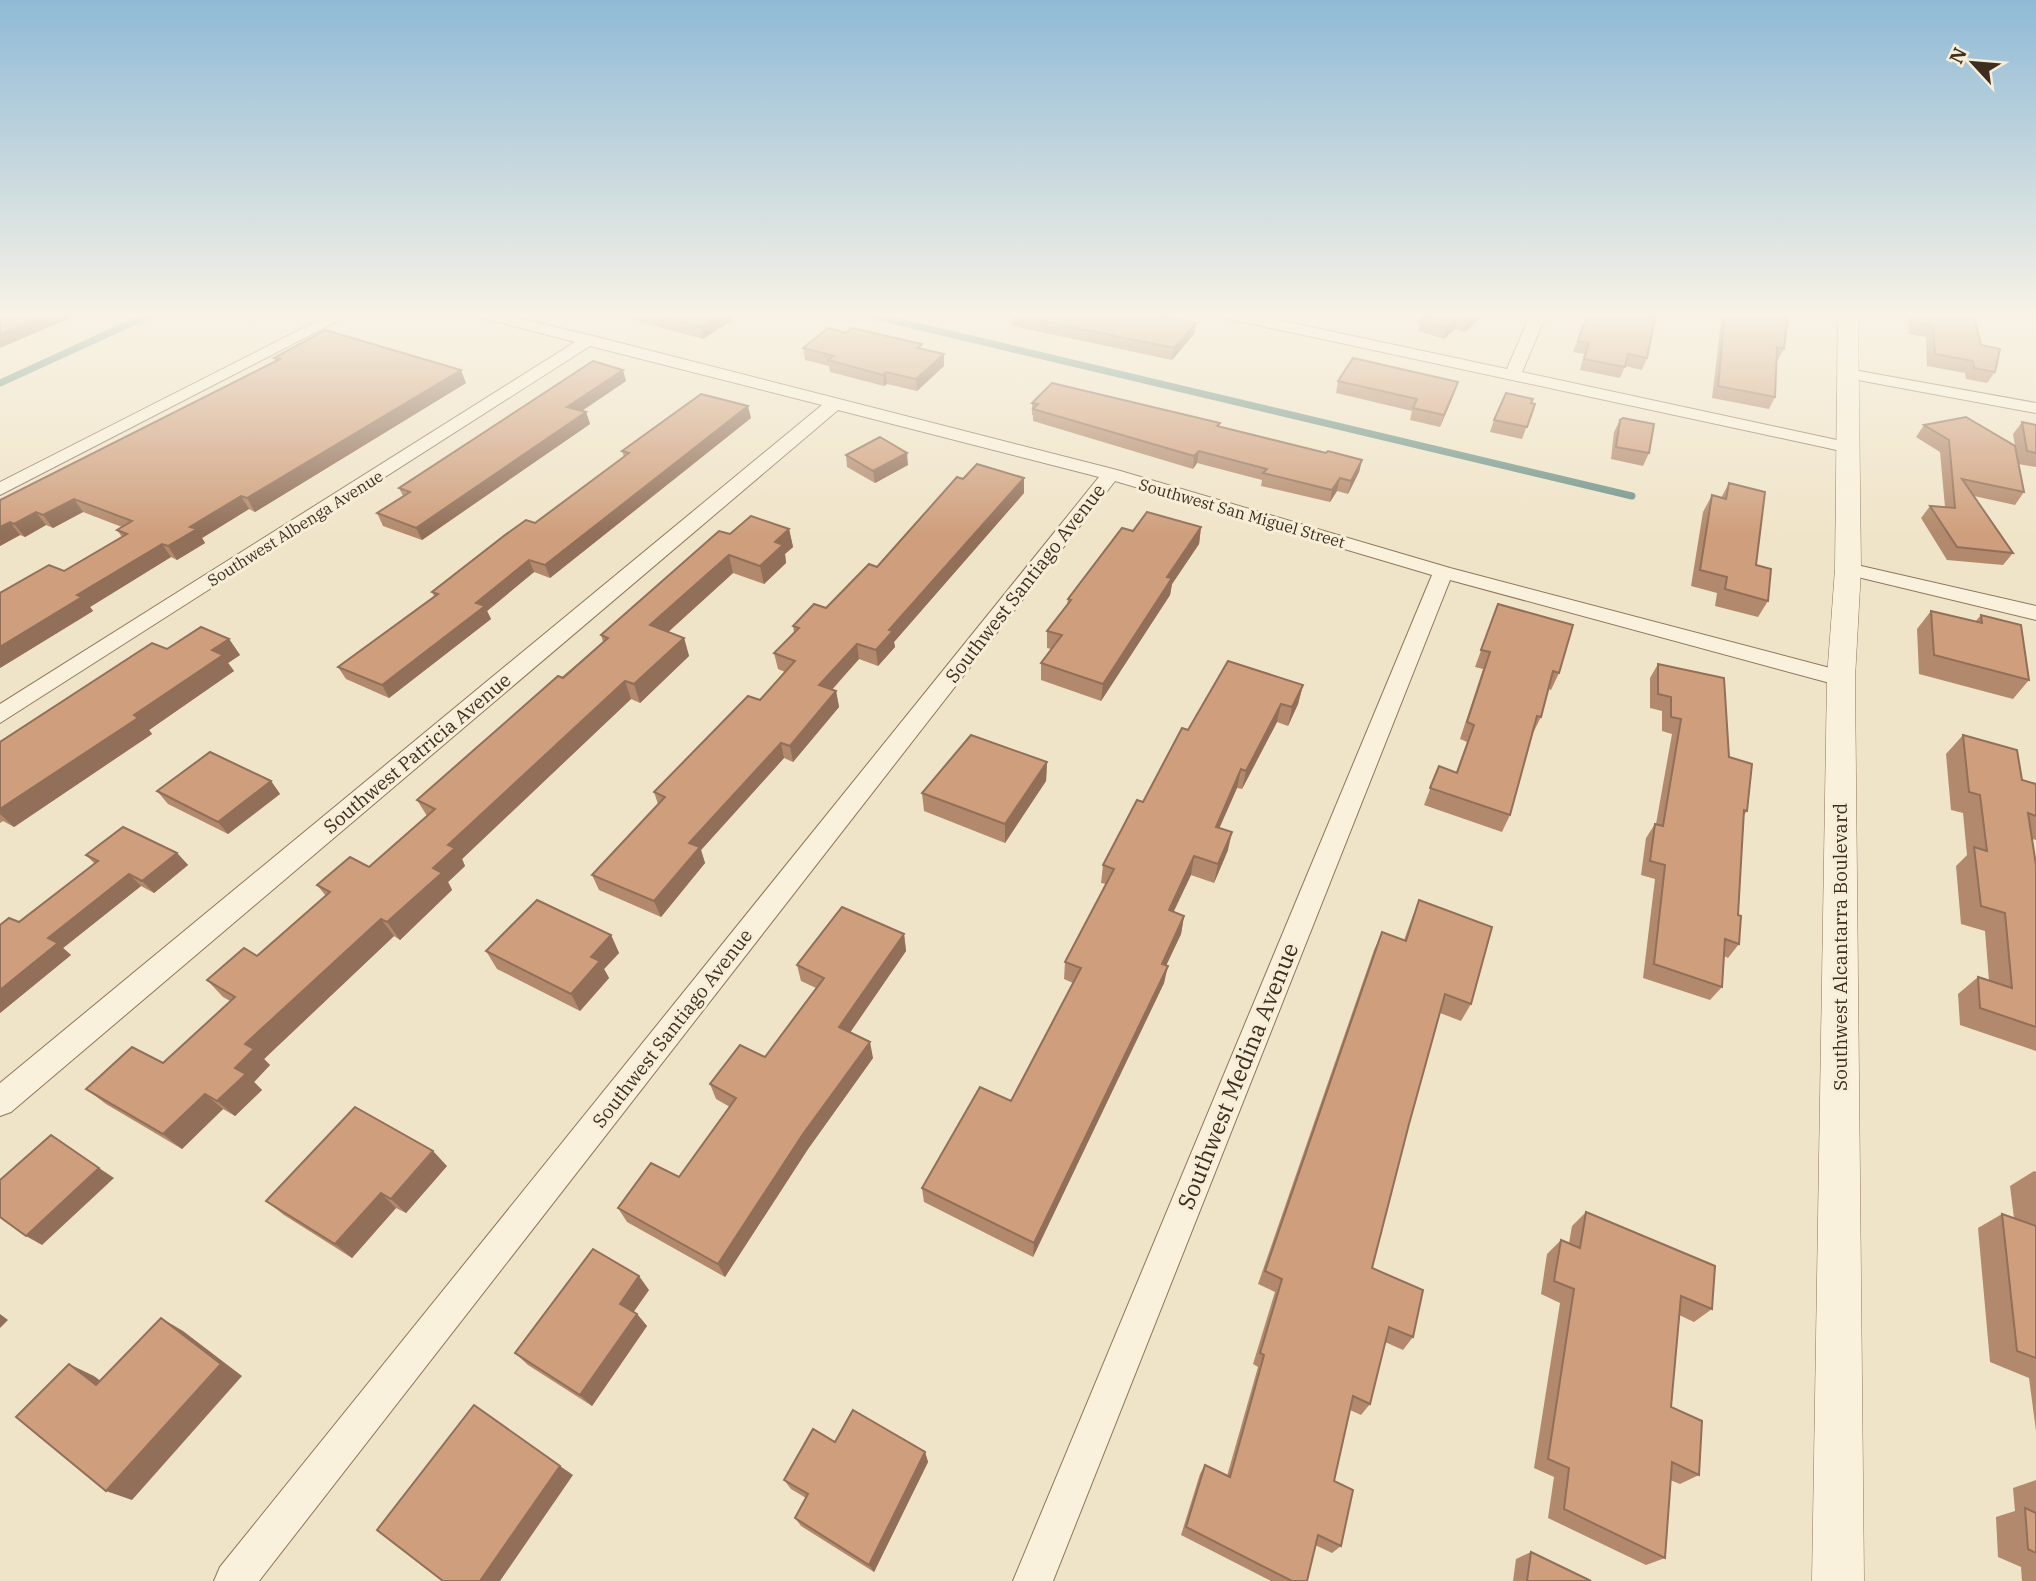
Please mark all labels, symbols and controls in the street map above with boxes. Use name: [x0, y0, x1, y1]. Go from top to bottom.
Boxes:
north arrow: [1938, 28, 2008, 98]
text: N: [1944, 44, 1972, 68]
street label: Southwest Albenga Avenue: [204, 466, 386, 590]
street label: Southwest San Miguel Street: [1137, 474, 1348, 552]
street label: Southwest Santiago Avenue: [940, 479, 1110, 687]
street label: Southwest Patricia Avenue: [318, 668, 516, 838]
street label: Southwest Alcantarra Boulevard: [1828, 803, 1852, 1091]
street label: Southwest Santiago Avenue: [587, 924, 757, 1132]
street label: Southwest Medina Avenue: [1170, 938, 1304, 1213]

